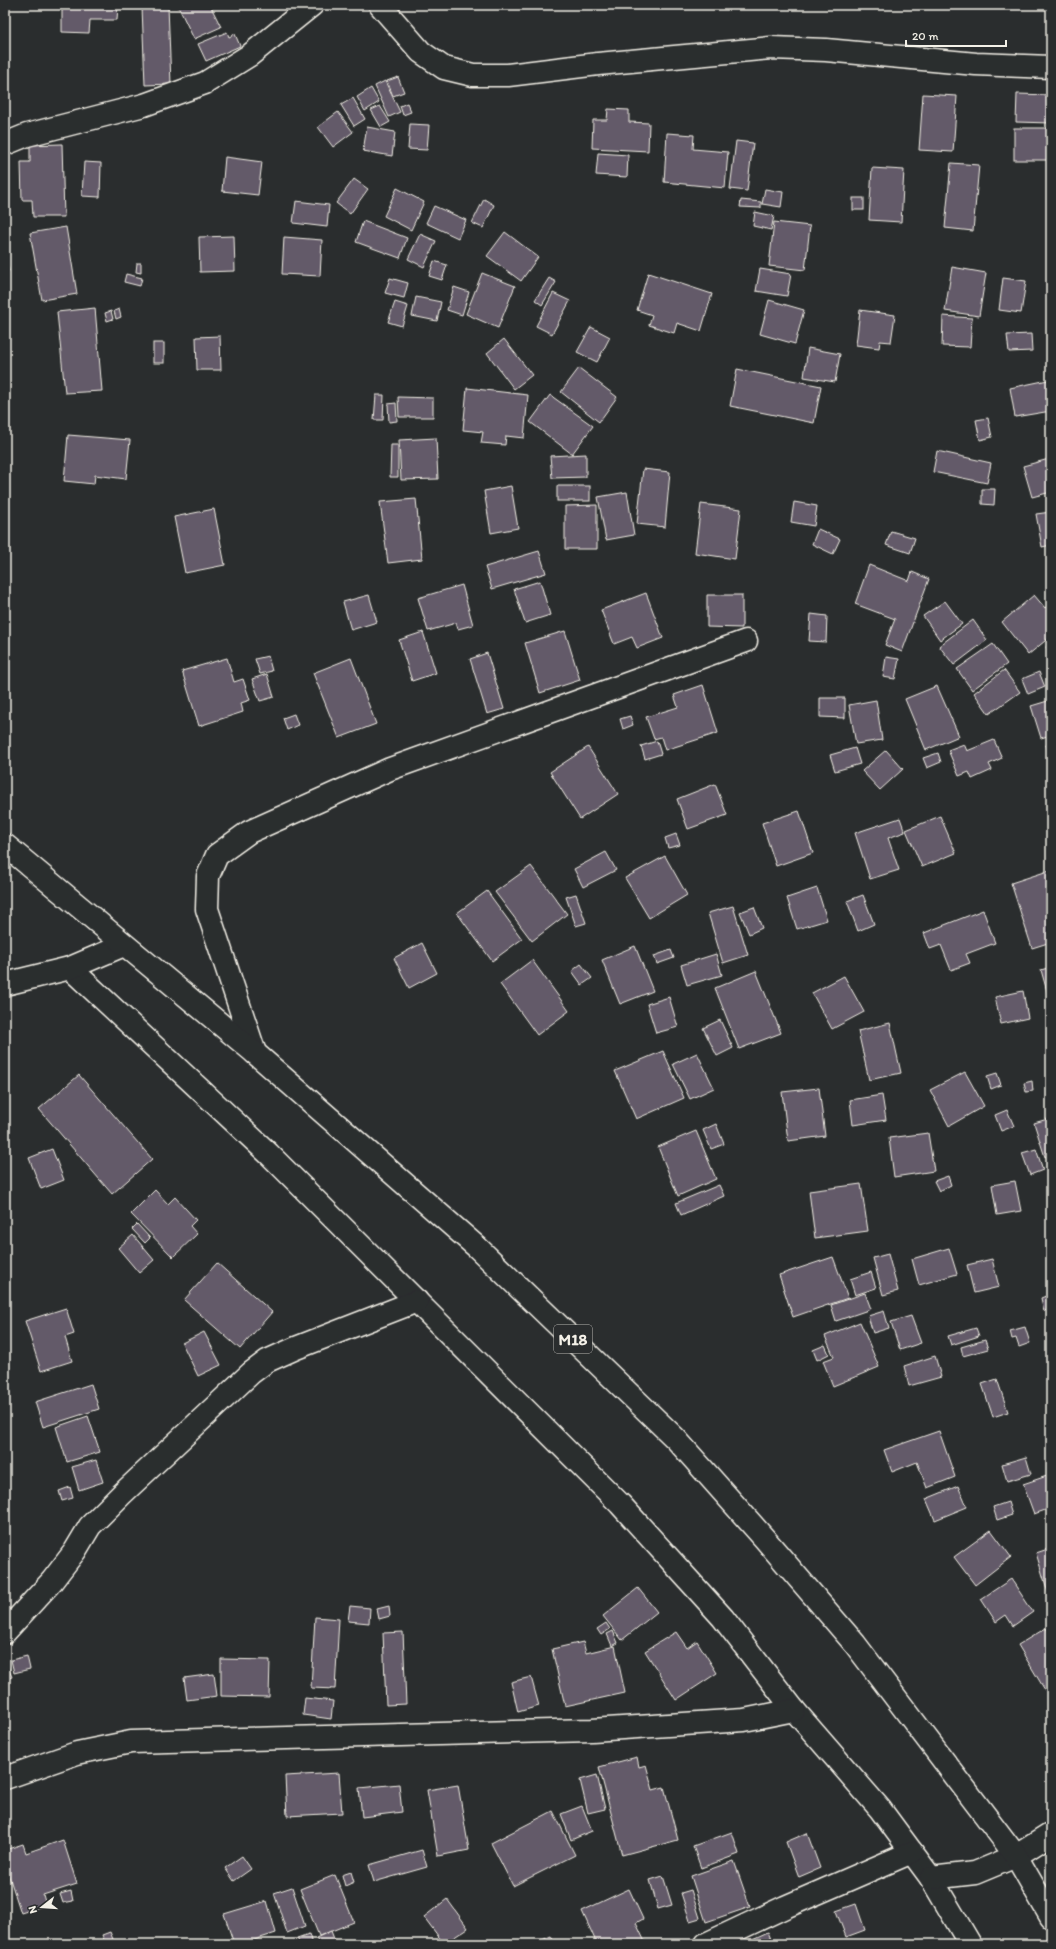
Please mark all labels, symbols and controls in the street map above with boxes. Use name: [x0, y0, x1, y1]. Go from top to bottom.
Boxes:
scale bar: [906, 22, 1006, 48]
text: 20 m: [912, 29, 939, 43]
road number: M18: [554, 1325, 592, 1353]
north arrow: [22, 1887, 62, 1927]
text: N: [26, 1904, 40, 1915]

